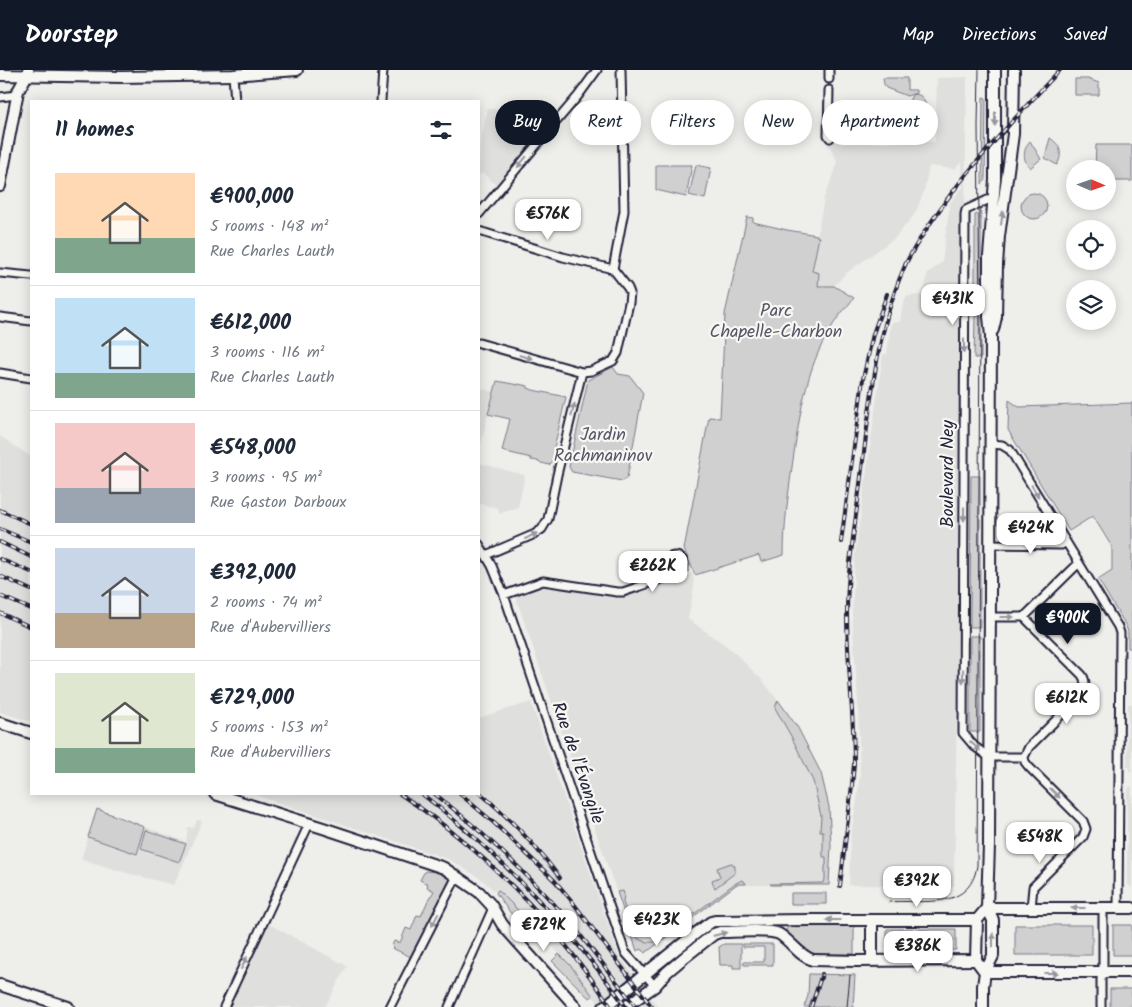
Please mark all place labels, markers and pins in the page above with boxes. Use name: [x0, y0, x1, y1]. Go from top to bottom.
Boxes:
pin: €576K: [513, 198, 583, 241]
pin: €431K: [918, 284, 988, 326]
pin: €424K: [996, 512, 1066, 555]
pin: €262K: [618, 550, 688, 593]
pin: €900K: [1033, 602, 1103, 645]
pin: €612K: [1032, 682, 1102, 725]
pin: €548K: [1005, 822, 1075, 864]
pin: €392K: [882, 866, 952, 908]
pin: €423K: [622, 904, 692, 947]
pin: €729K: [509, 910, 579, 952]
pin: €386K: [883, 930, 953, 973]

